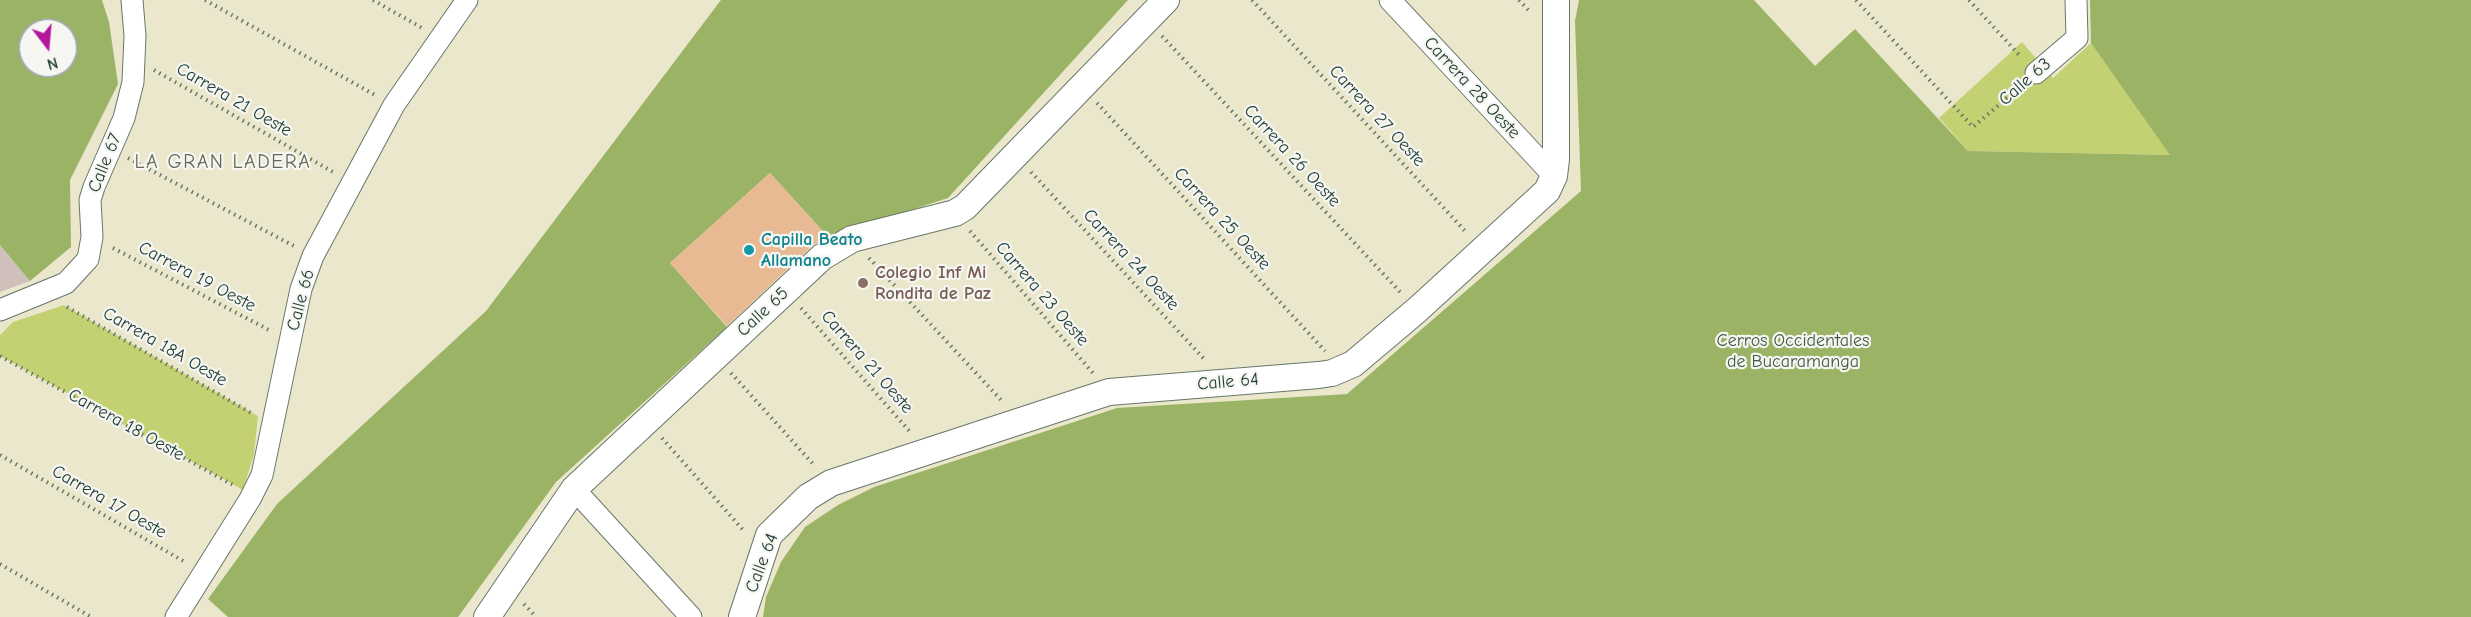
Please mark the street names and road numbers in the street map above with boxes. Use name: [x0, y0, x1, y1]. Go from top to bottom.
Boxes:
street label: Carrera 28 Oeste: [1419, 32, 1525, 144]
street label: Calle 63: [1994, 53, 2056, 111]
street label: Carrera 21 Oeste: [172, 58, 296, 142]
street label: Carrera 27 Oeste: [1324, 61, 1430, 171]
street label: Carrera 26 Oeste: [1239, 100, 1345, 212]
street label: Calle 67: [83, 130, 127, 196]
street label: Carrera 25 Oeste: [1169, 163, 1275, 275]
street label: Carrera 24 Oeste: [1078, 205, 1184, 315]
street label: Carrera 19 Oeste: [135, 237, 259, 317]
street label: Carrera 23 Oeste: [991, 237, 1093, 351]
street label: Calle 66: [282, 267, 320, 333]
street label: Calle 65: [733, 283, 793, 341]
street label: Carrera 18A Oeste: [99, 303, 231, 391]
street label: Carrera 21 Oeste: [816, 306, 918, 418]
street label: Calle 64: [1196, 369, 1260, 395]
street label: Carrera 18 Oeste: [64, 384, 188, 466]
street label: Carrera 17 Oeste: [48, 460, 170, 544]
street label: Calle 64: [741, 530, 783, 596]

